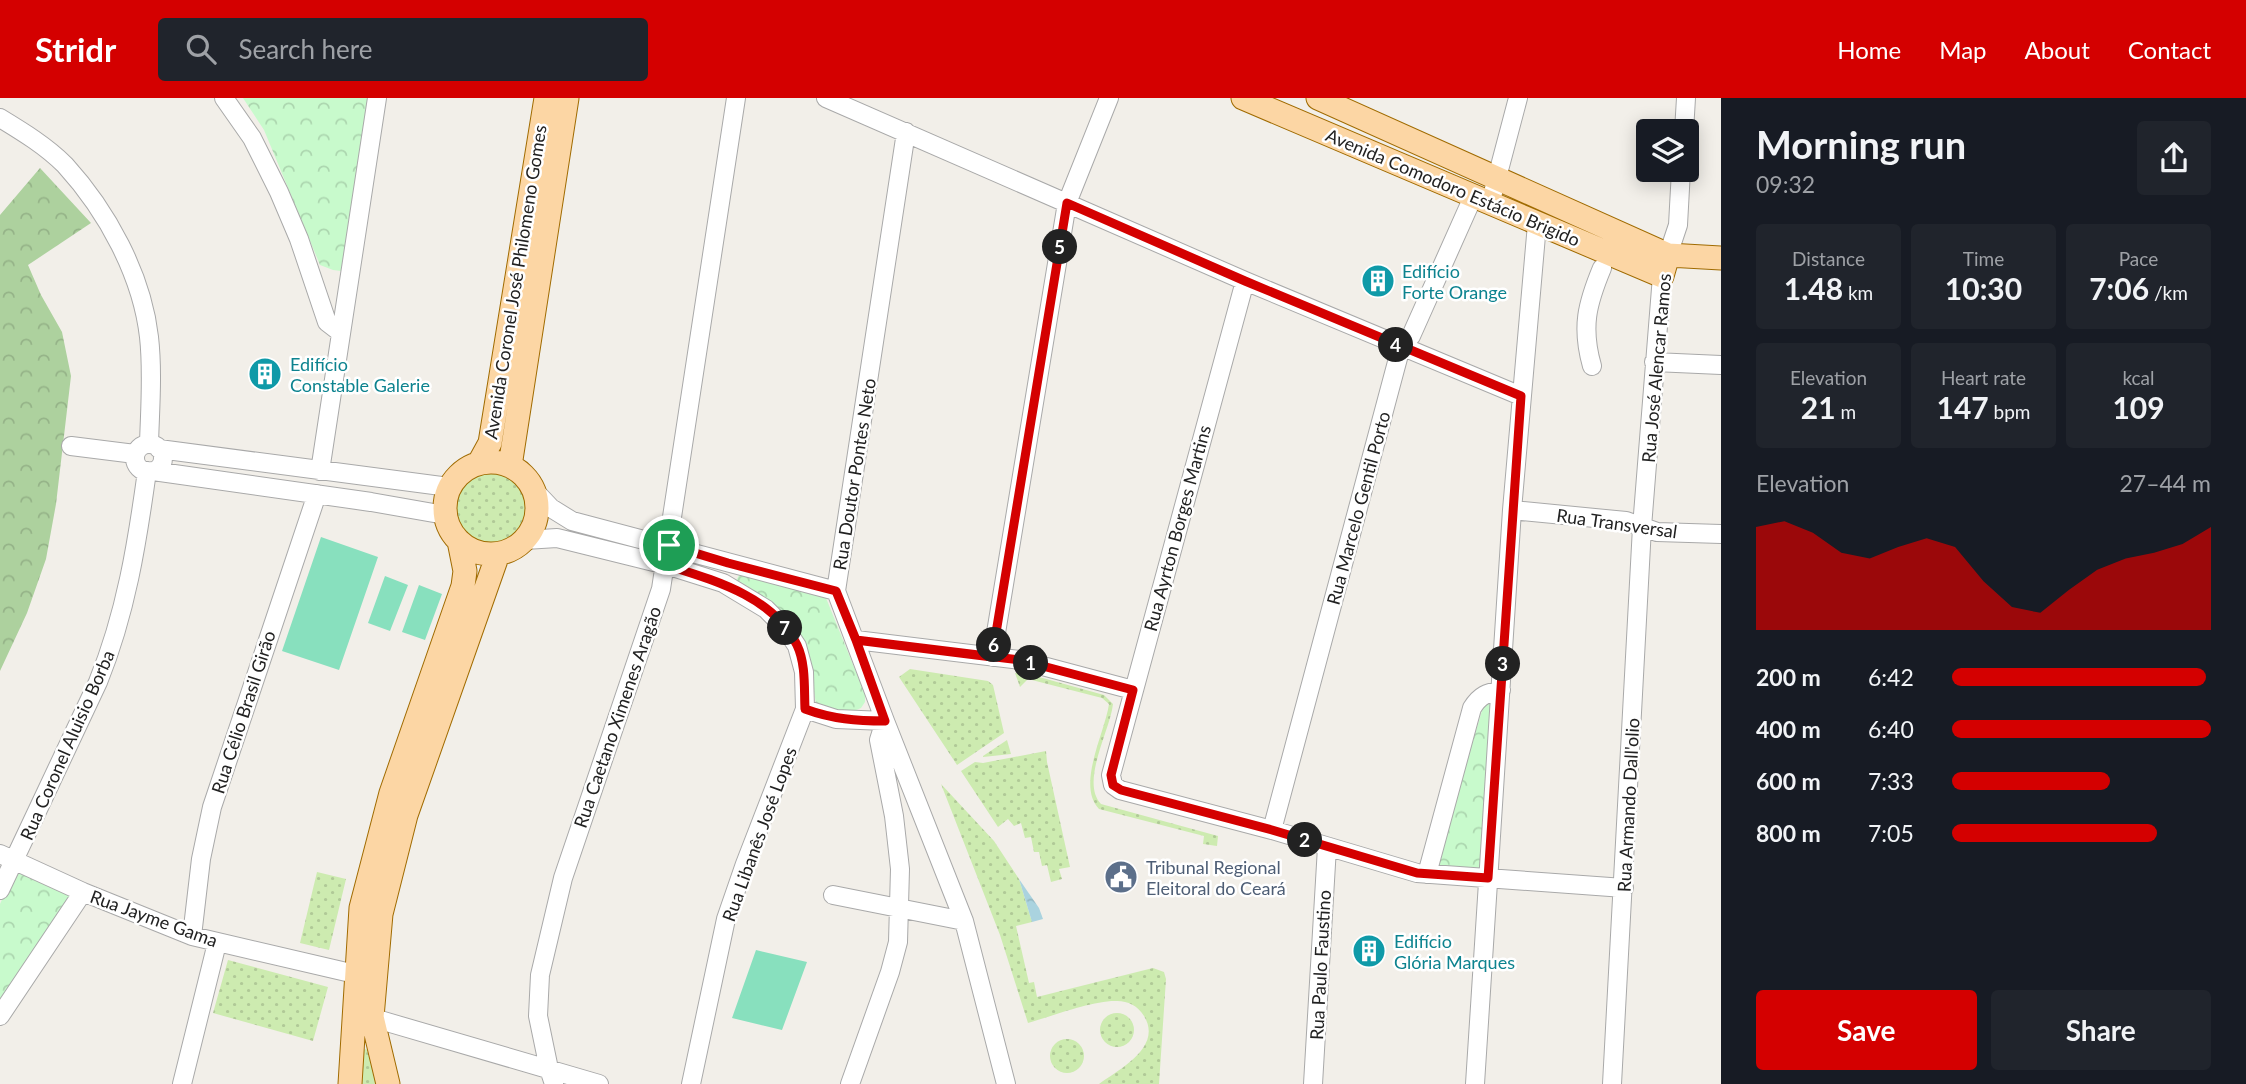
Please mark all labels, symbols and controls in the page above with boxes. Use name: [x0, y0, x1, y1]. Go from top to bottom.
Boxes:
search box: [158, 18, 648, 81]
text: Stridr: [35, 29, 116, 69]
icon: search: [182, 30, 220, 68]
text: Search here: [238, 33, 372, 65]
text: Home: [1837, 35, 1901, 64]
text: Map: [1939, 35, 1987, 64]
text: About: [2025, 35, 2090, 64]
text: Contact: [2128, 35, 2211, 64]
map controls: [1636, 119, 1699, 182]
button: layers: [1636, 119, 1699, 182]
text: Morning run: [1756, 121, 1966, 167]
button: share: [2137, 121, 2211, 195]
street label: Avenida Coronel José Philomeno Gomes: [479, 123, 551, 441]
street label: Avenida Comodoro Estácio Brigido: [1323, 123, 1583, 251]
text: 09:32: [1756, 170, 1815, 198]
pin: 5: [1042, 230, 1078, 264]
text: 5: [1054, 235, 1065, 258]
text: Distance: [1792, 247, 1865, 270]
text: Time: [1963, 247, 2004, 270]
text: Pace: [2119, 247, 2158, 270]
place label: Edifício Forte Orange: [1402, 260, 1507, 303]
building icon: Edifício Forte Orange: [1359, 262, 1397, 300]
text: 1.48: [1784, 270, 1843, 306]
text: 10:30: [1945, 270, 2022, 306]
text: 7:06: [2089, 270, 2149, 306]
street label: Rua José Alencar Ramos: [1637, 272, 1675, 464]
text: km: [1843, 281, 1873, 304]
text: /km: [2149, 281, 2188, 304]
pin: 4: [1378, 328, 1414, 362]
text: 4: [1390, 333, 1401, 356]
place label: Edifício Constable Galerie: [290, 353, 430, 396]
building icon: Edifício Constable Galerie: [246, 355, 284, 393]
text: Elevation: [1790, 366, 1867, 389]
text: Heart rate: [1941, 366, 2026, 389]
text: kcal: [2122, 366, 2155, 389]
street label: Rua Doutor Pontes Neto: [828, 376, 880, 572]
text: 21: [1801, 389, 1836, 425]
text: 147: [1937, 389, 1989, 425]
text: 109: [2112, 389, 2165, 425]
text: m: [1836, 400, 1856, 423]
text: bpm: [1989, 400, 2030, 423]
street label: Rua Marcelo Gentil Porto: [1322, 409, 1394, 607]
street label: Rua Ayrton Borges Martins: [1139, 422, 1215, 633]
text: Elevation: [1756, 469, 1849, 497]
text: 27–44 m: [2119, 469, 2211, 497]
street label: Rua Transversal: [1555, 504, 1679, 542]
pin: [639, 515, 699, 575]
icon: arrive: [650, 526, 688, 564]
street label: Rua Caetano Ximenes Aragão: [569, 603, 665, 831]
pin: 7: [768, 610, 802, 646]
text: 7: [779, 616, 790, 639]
street label: Rua Célio Brasil Girão: [206, 628, 280, 796]
pin: 6: [976, 628, 1012, 662]
text: 6: [988, 633, 999, 656]
pin: 1: [1014, 646, 1048, 680]
pin: 3: [1486, 646, 1520, 682]
street label: Rua Coronel Aluisio Borba: [15, 647, 119, 843]
text: 1: [1025, 651, 1036, 674]
text: 3: [1497, 652, 1508, 675]
text: 200 m: [1756, 663, 1821, 691]
text: 6:42: [1868, 663, 1914, 691]
text: 400 m: [1756, 715, 1821, 743]
text: 6:40: [1868, 715, 1914, 743]
street label: Rua Armando Dall'olio: [1612, 717, 1644, 893]
street label: Rua Libanês José Lopes: [717, 744, 801, 924]
text: 600 m: [1756, 767, 1821, 795]
text: 7:33: [1868, 767, 1914, 795]
text: 800 m: [1756, 819, 1821, 847]
text: 7:05: [1868, 819, 1914, 847]
pin: 2: [1288, 822, 1322, 858]
text: 2: [1299, 828, 1310, 851]
place label: Tribunal Regional Eleitoral do Ceará: [1146, 856, 1286, 899]
public building icon: Tribunal Regional Eleitoral do Ceará: [1102, 858, 1140, 896]
street label: Rua Jayme Gama: [87, 885, 221, 951]
street label: Rua Paulo Faustino: [1305, 889, 1335, 1041]
place label: Edifício Glória Marques: [1394, 930, 1515, 973]
building icon: Edifício Glória Marques: [1350, 932, 1388, 970]
button: Save: [1756, 990, 1977, 1070]
button: Share: [1991, 990, 2211, 1070]

